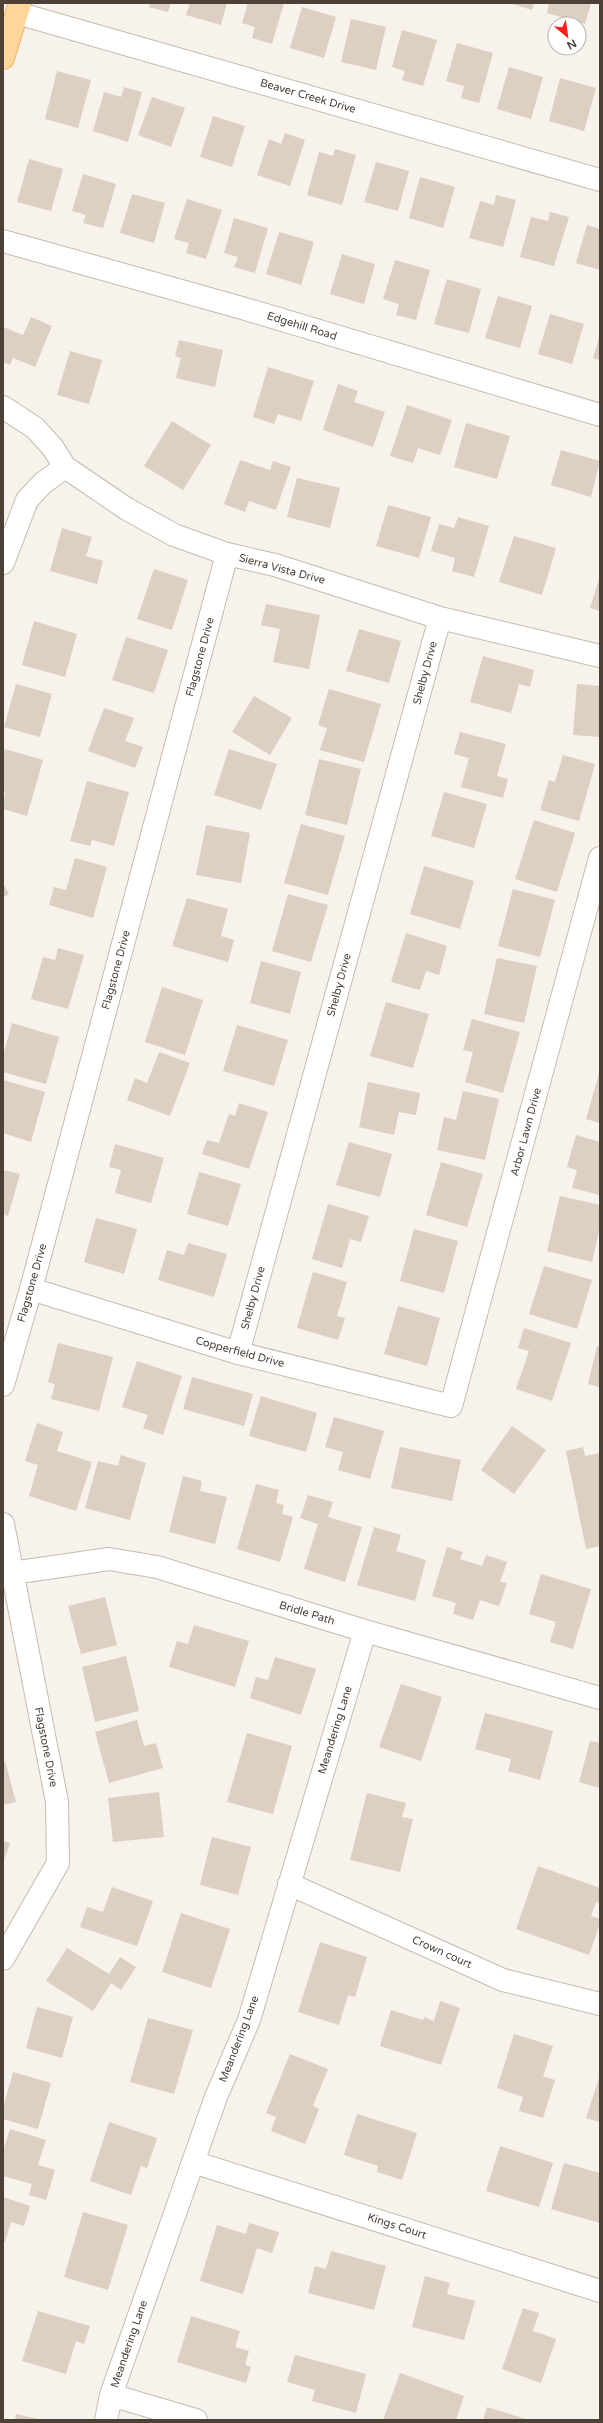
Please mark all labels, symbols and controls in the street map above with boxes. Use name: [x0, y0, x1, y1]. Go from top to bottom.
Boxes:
north arrow: [547, 16, 587, 56]
text: N: [565, 36, 579, 52]
street label: Beaver Creek Drive: [259, 76, 357, 116]
street label: Edgehill Road: [265, 309, 339, 343]
street label: Sierra Vista Drive: [237, 551, 327, 587]
street label: Flagstone Drive: [183, 616, 217, 698]
street label: Shelby Drive: [410, 640, 440, 706]
street label: Flagstone Drive: [99, 929, 133, 1011]
street label: Shelby Drive: [324, 952, 354, 1018]
street label: Arbor Lawn Drive: [508, 1086, 544, 1178]
street label: Flagstone Drive: [15, 1242, 49, 1324]
street label: Shelby Drive: [238, 1265, 268, 1331]
street label: Copperfield Drive: [194, 1334, 286, 1370]
street label: Bridle Path: [278, 1598, 336, 1628]
street label: Meandering Lane: [315, 1684, 355, 1776]
street label: Flagstone Drive: [32, 1706, 60, 1788]
street label: Crown court: [410, 1933, 474, 1971]
street label: Meandering Lane: [217, 1994, 261, 2084]
street label: Kings Court: [366, 2210, 428, 2242]
street label: Meandering Lane: [108, 2299, 150, 2389]

